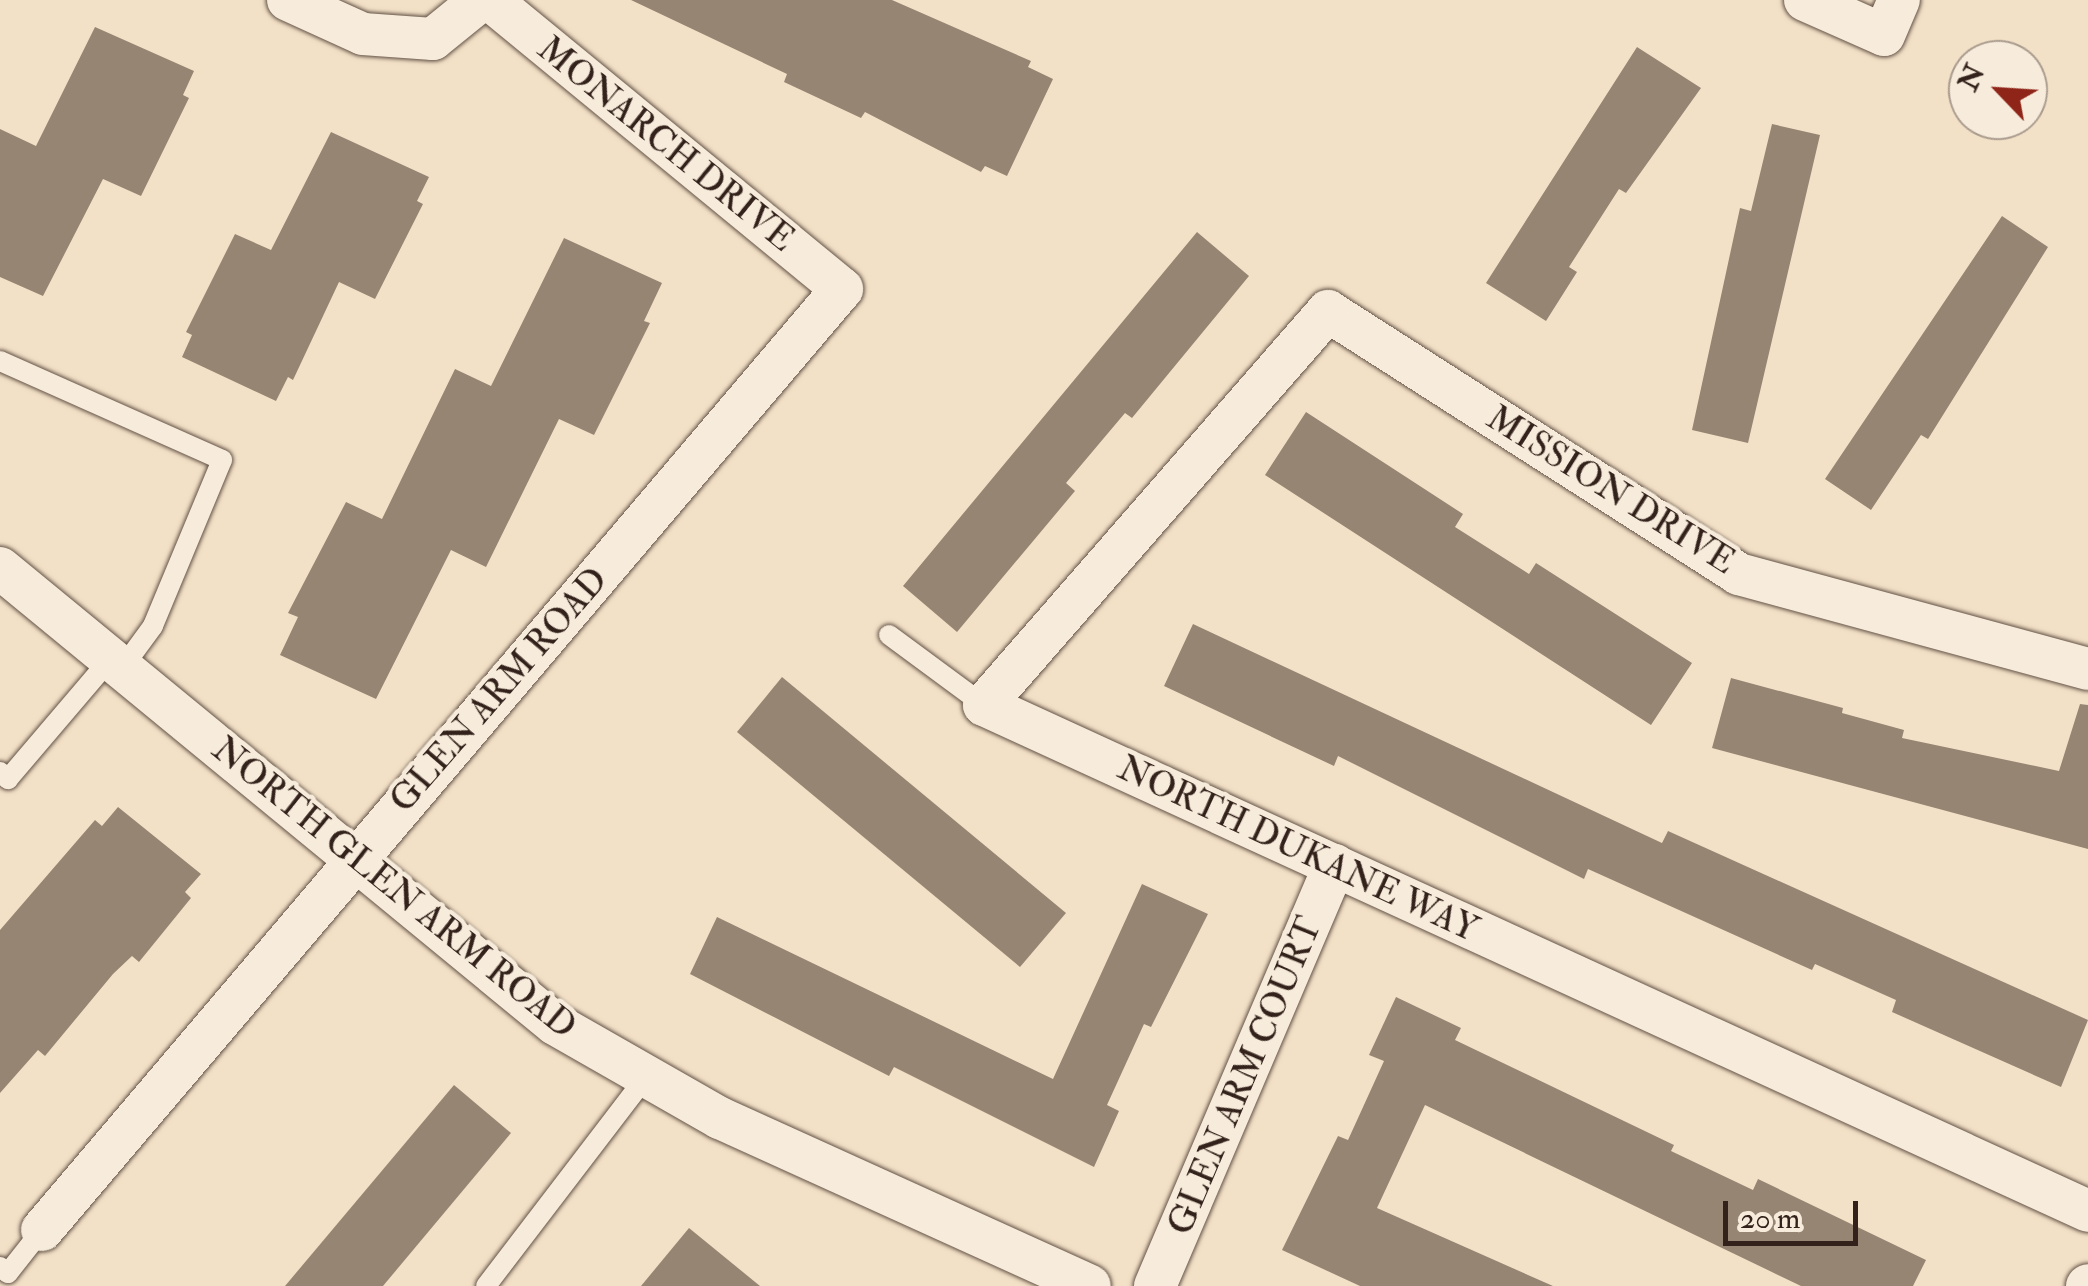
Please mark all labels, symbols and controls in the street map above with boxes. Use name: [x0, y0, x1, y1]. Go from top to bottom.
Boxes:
street label: MONARCH DRIVE: [529, 28, 803, 260]
north arrow: [1948, 40, 2048, 140]
text: N: [1951, 59, 1993, 97]
street label: MISSION DRIVE: [1479, 397, 1743, 583]
street label: GLEN ARM ROAD: [381, 559, 617, 821]
street label: NORTH GLEN ARM ROAD: [204, 728, 584, 1048]
street label: NORTH DUKANE WAY: [1111, 747, 1485, 951]
street label: GLEN ARM COURT: [1159, 911, 1331, 1241]
scale bar: [1728, 1181, 1863, 1243]
text: 20 m: [1740, 1200, 1800, 1237]

